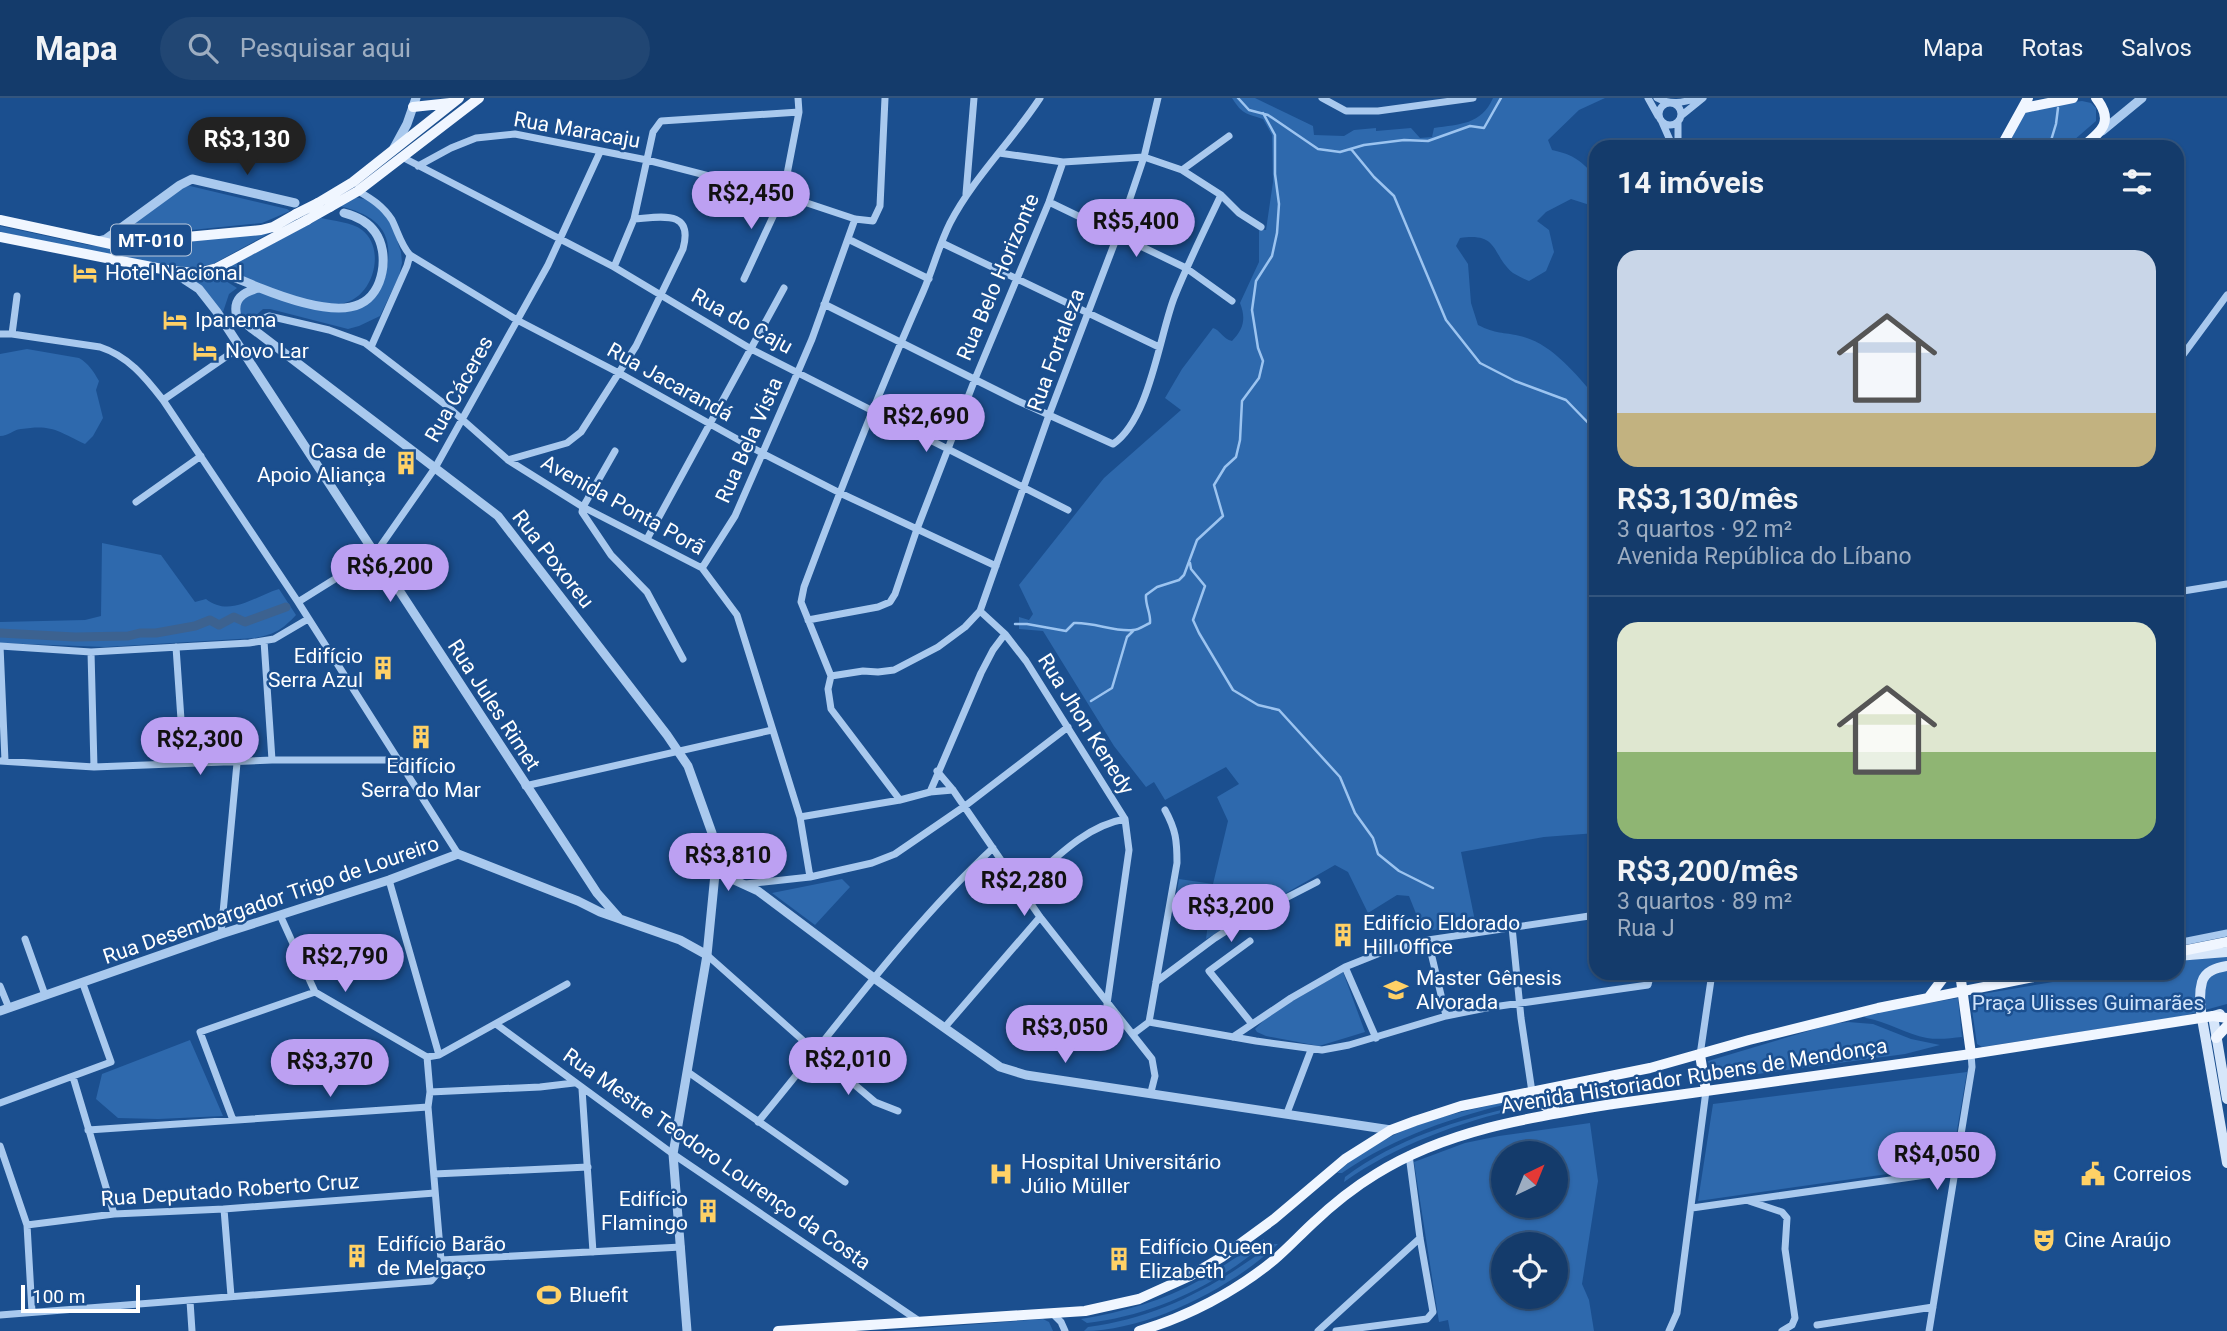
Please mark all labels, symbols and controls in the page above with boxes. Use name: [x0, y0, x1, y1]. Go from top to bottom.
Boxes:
search box: [160, 17, 650, 80]
text: Mapa: [35, 29, 118, 68]
icon: search: [184, 29, 222, 67]
text: Pesquisar aqui: [240, 33, 411, 63]
text: Mapa: [1923, 34, 1984, 62]
text: Rotas: [2022, 34, 2083, 62]
text: Salvos: [2121, 34, 2192, 62]
street label: Rua Maracaju: [512, 107, 642, 153]
pin: R$3,130: [182, 118, 312, 177]
text: R$3,130: [204, 126, 290, 153]
icon: filters: [2118, 163, 2156, 201]
text: 14 imóveis: [1617, 165, 1764, 200]
pin: R$2,450: [686, 172, 816, 231]
text: R$2,450: [708, 180, 794, 207]
street label: Rua Belo Horizonte: [952, 190, 1044, 364]
pin: R$5,400: [1071, 200, 1201, 259]
text: R$5,400: [1093, 208, 1179, 235]
road number: MT-010: [111, 224, 191, 256]
hotel icon: Hotel Nacional: [71, 259, 99, 287]
place label: Hotel Nacional: [105, 261, 243, 285]
street label: Rua do Caju: [687, 283, 797, 359]
street label: Rua Fortaleza: [1023, 286, 1089, 414]
icon: home: [1824, 295, 1950, 421]
hotel icon: Ipanema: [161, 306, 189, 334]
place label: Ipanema: [195, 308, 277, 332]
street label: Rua Cáceres: [420, 332, 498, 446]
hotel icon: Novo Lar: [191, 337, 219, 365]
street label: Rua Jacarandá: [603, 338, 737, 426]
place label: Novo Lar: [225, 339, 309, 363]
street label: Rua Bela Vista: [711, 374, 787, 506]
pin: R$2,690: [861, 394, 991, 454]
text: R$2,690: [883, 403, 969, 430]
place label: Casa de Apoio Aliança: [257, 439, 386, 487]
building icon: Casa de Apoio Aliança: [392, 449, 420, 477]
street label: Avenida Ponta Porã: [537, 450, 709, 560]
text: R$3,130/mês: [1617, 481, 1798, 516]
street label: Rua Poxoreu: [507, 505, 599, 613]
text: 3 quartos · 92 m²: [1617, 516, 1792, 543]
text: Avenida República do Líbano: [1617, 543, 1912, 570]
pin: R$6,200: [325, 545, 455, 604]
text: R$6,200: [347, 553, 433, 580]
street label: Rua Jules Rimet: [443, 635, 545, 775]
place label: Edifício Serra Azul: [268, 644, 363, 692]
street label: Rua Jhon Kenedy: [1033, 649, 1139, 799]
building icon: Edifício Serra Azul: [369, 654, 397, 682]
icon: home: [1824, 667, 1950, 793]
pin: R$2,300: [135, 718, 265, 777]
building icon: Edifício Serra do Mar: [407, 723, 435, 751]
text: R$2,300: [157, 726, 243, 753]
place label: Edifício Serra do Mar: [361, 754, 481, 802]
street label: Rua Desembargador Trigo de Loureiro: [100, 831, 442, 969]
pin: R$3,810: [663, 834, 793, 893]
text: R$3,810: [685, 842, 771, 869]
text: R$3,200/mês: [1617, 853, 1798, 888]
pin: R$2,280: [959, 858, 1089, 918]
text: R$2,280: [981, 867, 1067, 894]
pin: R$3,200: [1166, 884, 1296, 944]
text: 3 quartos · 89 m²: [1617, 888, 1792, 915]
text: R$3,200: [1188, 893, 1274, 920]
place label: Edifício Eldorado Hill Office: [1363, 911, 1520, 959]
text: Rua J: [1617, 915, 1675, 942]
building icon: Edifício Eldorado Hill Office: [1329, 921, 1357, 949]
pin: R$2,790: [280, 934, 410, 994]
text: R$2,790: [302, 943, 388, 970]
place label: Master Gênesis Alvorada: [1416, 966, 1562, 1014]
school or university icon: Master Gênesis Alvorada: [1382, 976, 1410, 1004]
park label: Praça Ulisses Guimarães: [1972, 991, 2204, 1015]
pin: R$3,050: [1000, 1006, 1130, 1065]
text: R$3,050: [1022, 1014, 1108, 1041]
street label: Avenida Historiador Rubens de Mendonça: [1499, 1034, 1889, 1118]
pin: R$2,010: [783, 1038, 913, 1097]
pin: R$3,370: [265, 1040, 395, 1099]
street label: Rua Mestre Teodoro Lourenço da Costa: [559, 1043, 875, 1275]
text: R$2,010: [805, 1046, 891, 1073]
text: R$3,370: [287, 1048, 373, 1075]
pin: R$4,050: [1872, 1132, 2002, 1192]
north arrow: [1491, 1141, 1568, 1218]
map controls: [1491, 1141, 1568, 1309]
text: R$4,050: [1894, 1141, 1980, 1168]
place label: Hospital Universitário Júlio Müller: [1021, 1150, 1221, 1198]
hospital icon: Hospital Universitário Júlio Müller: [987, 1160, 1015, 1188]
public building icon: Correios: [2079, 1160, 2107, 1188]
place label: Correios: [2113, 1162, 2192, 1186]
street label: Rua Deputado Roberto Cruz: [100, 1169, 360, 1211]
place label: Edifício Flamingo: [601, 1187, 688, 1235]
building icon: Edifício Flamingo: [694, 1197, 722, 1225]
theatre icon: Cine Araújo: [2030, 1226, 2058, 1254]
place label: Cine Araújo: [2064, 1228, 2171, 1252]
place label: Edifício Barão de Melgaço: [377, 1232, 506, 1280]
button: locate: [1491, 1232, 1568, 1309]
place label: Edifício Queen Elizabeth: [1139, 1235, 1273, 1283]
building icon: Edifício Barão de Melgaço: [343, 1242, 371, 1270]
building icon: Edifício Queen Elizabeth: [1105, 1245, 1133, 1273]
sports icon: Bluefit: [535, 1281, 563, 1309]
scale bar: [21, 1282, 140, 1314]
place label: Bluefit: [569, 1283, 629, 1307]
text: 100 m: [32, 1285, 85, 1308]

